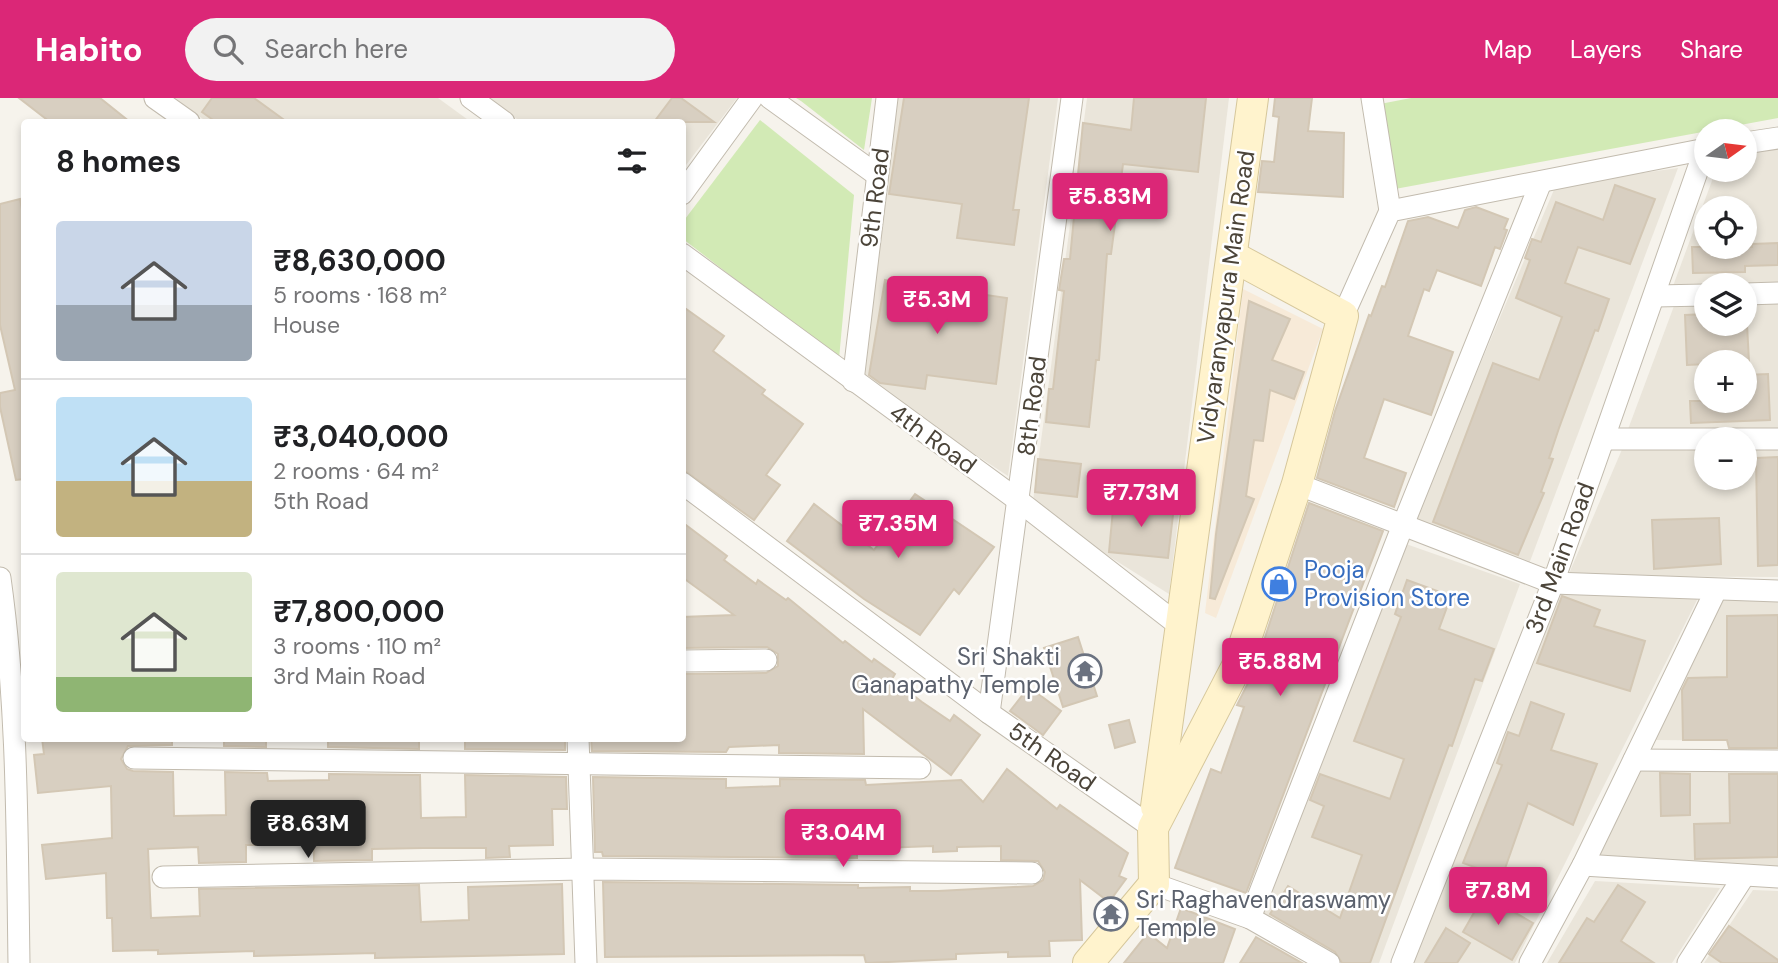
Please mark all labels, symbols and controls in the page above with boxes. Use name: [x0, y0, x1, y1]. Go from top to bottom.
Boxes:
search box: [185, 18, 675, 81]
text: Habito: [35, 28, 143, 71]
icon: search: [209, 30, 247, 68]
text: Search here: [265, 32, 408, 66]
text: Map: [1484, 34, 1532, 65]
text: Layers: [1570, 34, 1642, 65]
text: Share: [1680, 34, 1743, 65]
north arrow: [1694, 119, 1757, 182]
map controls: [1694, 119, 1757, 490]
text: 8 homes: [56, 142, 181, 181]
icon: filters: [613, 142, 651, 180]
street label: 9th Road: [853, 146, 896, 250]
street label: Vidyaranyapura Main Road: [1190, 148, 1261, 445]
pin: ₹5.83M: [1053, 174, 1167, 233]
text: ₹5.83M: [1068, 181, 1152, 211]
button: locate: [1694, 196, 1757, 259]
text: ₹8,630,000: [273, 241, 446, 280]
icon: home: [112, 249, 196, 333]
button: layers: [1694, 273, 1757, 336]
pin: ₹5.3M: [888, 276, 986, 336]
text: 5 rooms · 168 m²: [273, 280, 447, 310]
text: ₹5.3M: [903, 284, 971, 314]
text: House: [273, 310, 340, 340]
button: +: [1694, 350, 1757, 413]
street label: 8th Road: [1010, 354, 1053, 457]
street label: 4th Road: [884, 397, 983, 481]
text: ₹3,040,000: [273, 417, 449, 456]
icon: home: [112, 425, 196, 509]
button: −: [1694, 427, 1757, 490]
text: 2 rooms · 64 m²: [273, 456, 439, 486]
pin: ₹7.73M: [1084, 470, 1198, 529]
text: ₹7.73M: [1103, 477, 1179, 507]
street label: 3rd Main Road: [1518, 478, 1601, 638]
text: 5th Road: [273, 486, 369, 516]
pin: ₹7.35M: [841, 500, 955, 560]
text: ₹7.35M: [858, 508, 938, 538]
place label: Pooja Provision Store: [1304, 554, 1470, 613]
shop icon: Pooja Provision Store: [1260, 565, 1298, 603]
text: ₹7,800,000: [273, 592, 445, 631]
icon: home: [112, 600, 196, 684]
text: 3 rooms · 110 m²: [273, 631, 441, 661]
pin: ₹5.88M: [1223, 638, 1337, 698]
place label: Sri Shakti Ganapathy Temple: [851, 641, 1060, 700]
text: ₹5.88M: [1238, 646, 1322, 676]
temple icon: Sri Shakti Ganapathy Temple: [1066, 652, 1104, 690]
text: 3rd Main Road: [273, 661, 425, 691]
street label: 5th Road: [1002, 715, 1102, 798]
pin: ₹8.63M: [251, 800, 365, 860]
text: ₹8.63M: [267, 808, 349, 838]
pin: ₹3.04M: [786, 810, 900, 869]
text: ₹3.04M: [801, 817, 885, 847]
pin: ₹7.8M: [1449, 868, 1547, 927]
text: ₹7.8M: [1465, 875, 1531, 905]
place label: Sri Raghavendraswamy Temple: [1136, 884, 1391, 943]
temple icon: Sri Raghavendraswamy Temple: [1092, 895, 1130, 933]

